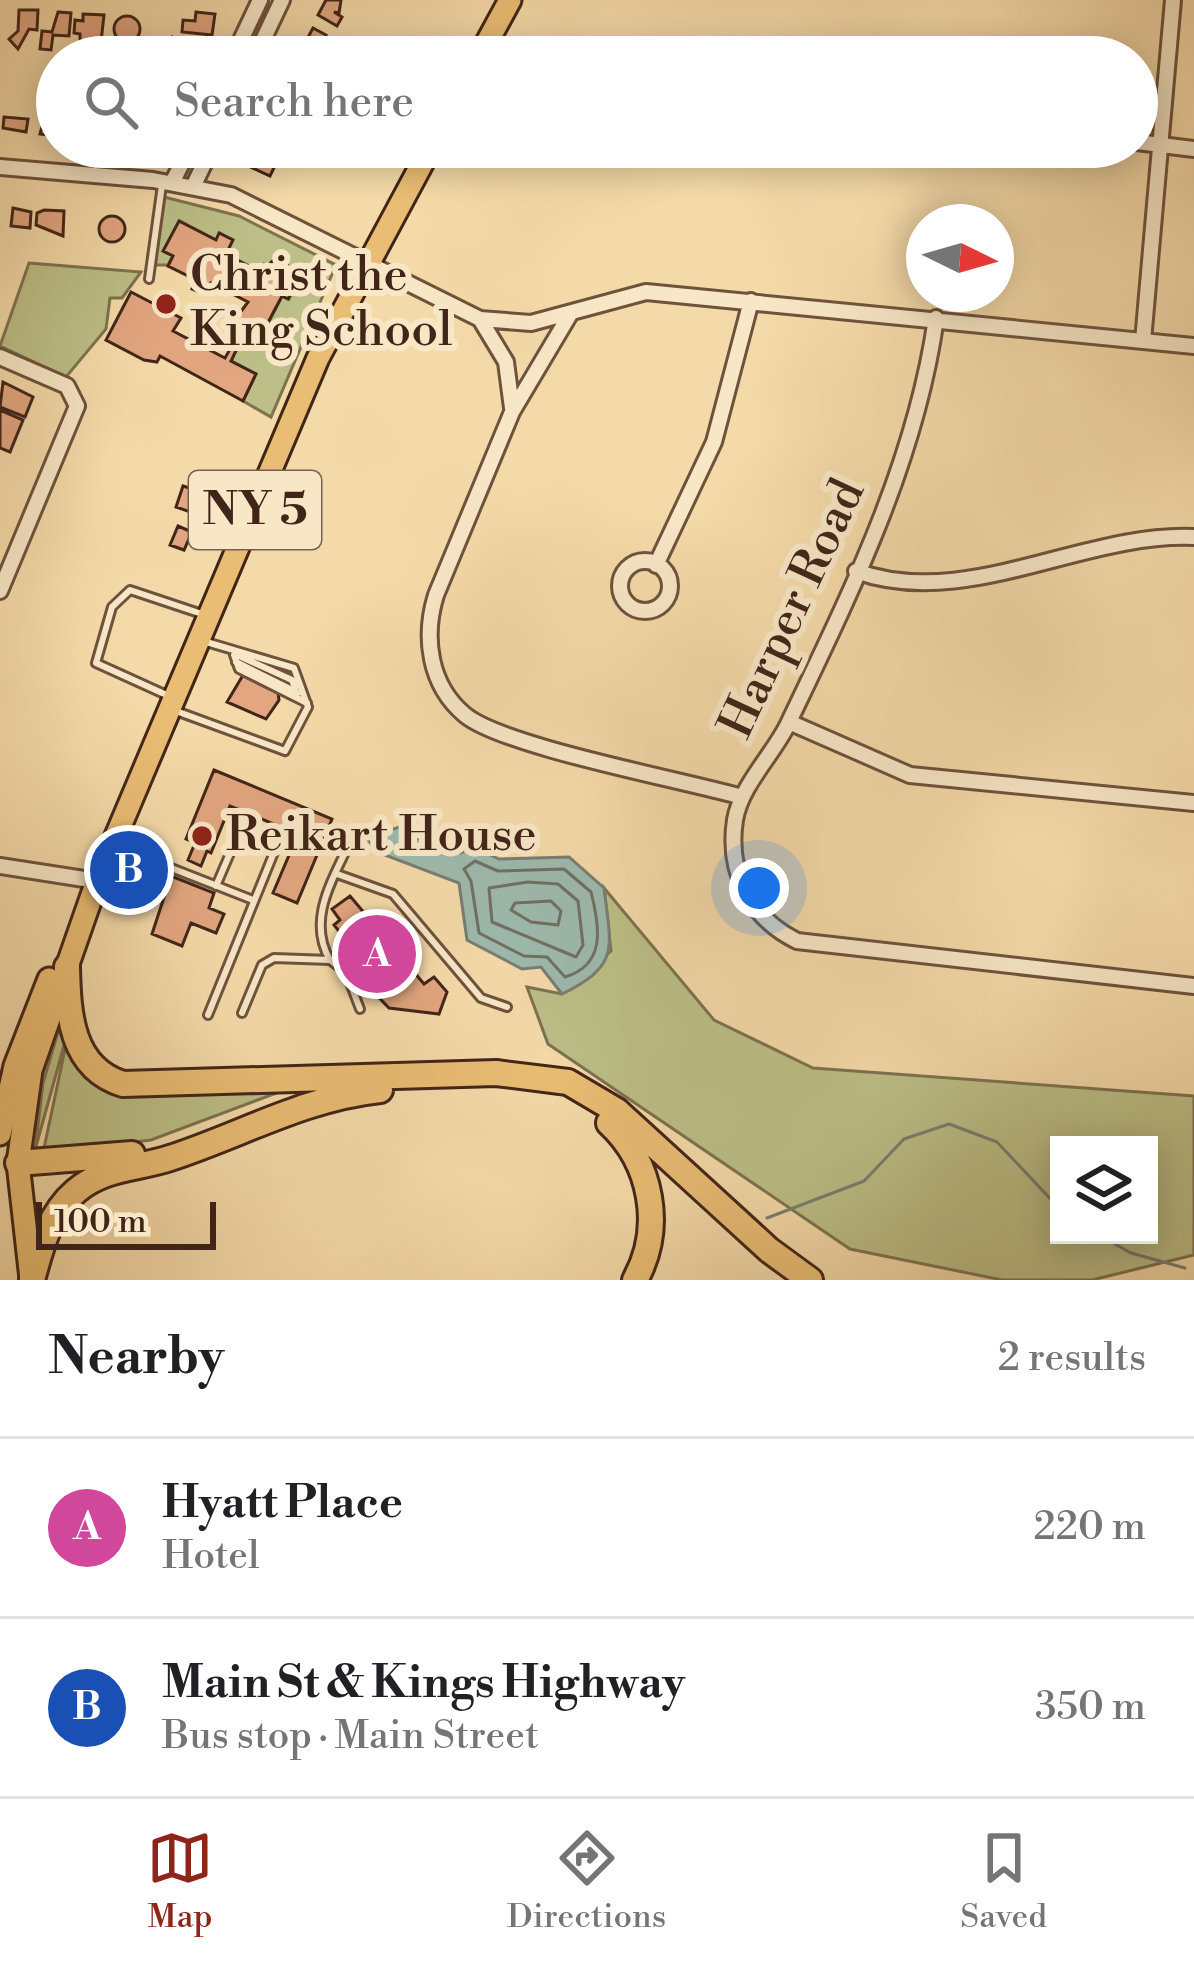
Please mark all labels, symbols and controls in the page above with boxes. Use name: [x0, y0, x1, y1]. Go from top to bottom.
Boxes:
search box: [36, 36, 1158, 168]
icon: search: [78, 69, 144, 135]
text: Search here: [174, 74, 414, 131]
north arrow: [906, 204, 1014, 312]
place label: Christ the King School: [190, 246, 452, 361]
marker: Christ the King School: [153, 291, 179, 317]
street label: Harper Road: [707, 470, 879, 748]
road number: NY 5: [189, 471, 321, 549]
place label: Reikart House: [226, 806, 537, 866]
marker: Reikart House: [189, 823, 215, 849]
pin: B: [90, 825, 168, 915]
your location: [729, 858, 789, 918]
pin: A: [338, 909, 416, 999]
map controls: [1050, 1136, 1158, 1244]
button: layers: [1050, 1136, 1158, 1244]
scale bar: [36, 1196, 216, 1249]
text: 100 m: [54, 1202, 147, 1243]
text: Nearby: [48, 1326, 224, 1390]
text: 2 results: [998, 1334, 1146, 1383]
text: Hyatt Place: [162, 1475, 403, 1532]
text: A: [73, 1503, 101, 1552]
text: 220 m: [1033, 1503, 1146, 1552]
text: Hotel: [162, 1532, 260, 1581]
text: Main St & Kings Highway: [162, 1655, 685, 1712]
text: B: [72, 1683, 102, 1732]
text: 350 m: [1035, 1683, 1146, 1732]
text: Bus stop · Main Street: [162, 1712, 539, 1761]
tab: Map: [147, 1825, 213, 1938]
tab: Directions: [507, 1825, 666, 1938]
tab: Saved: [960, 1825, 1047, 1938]

